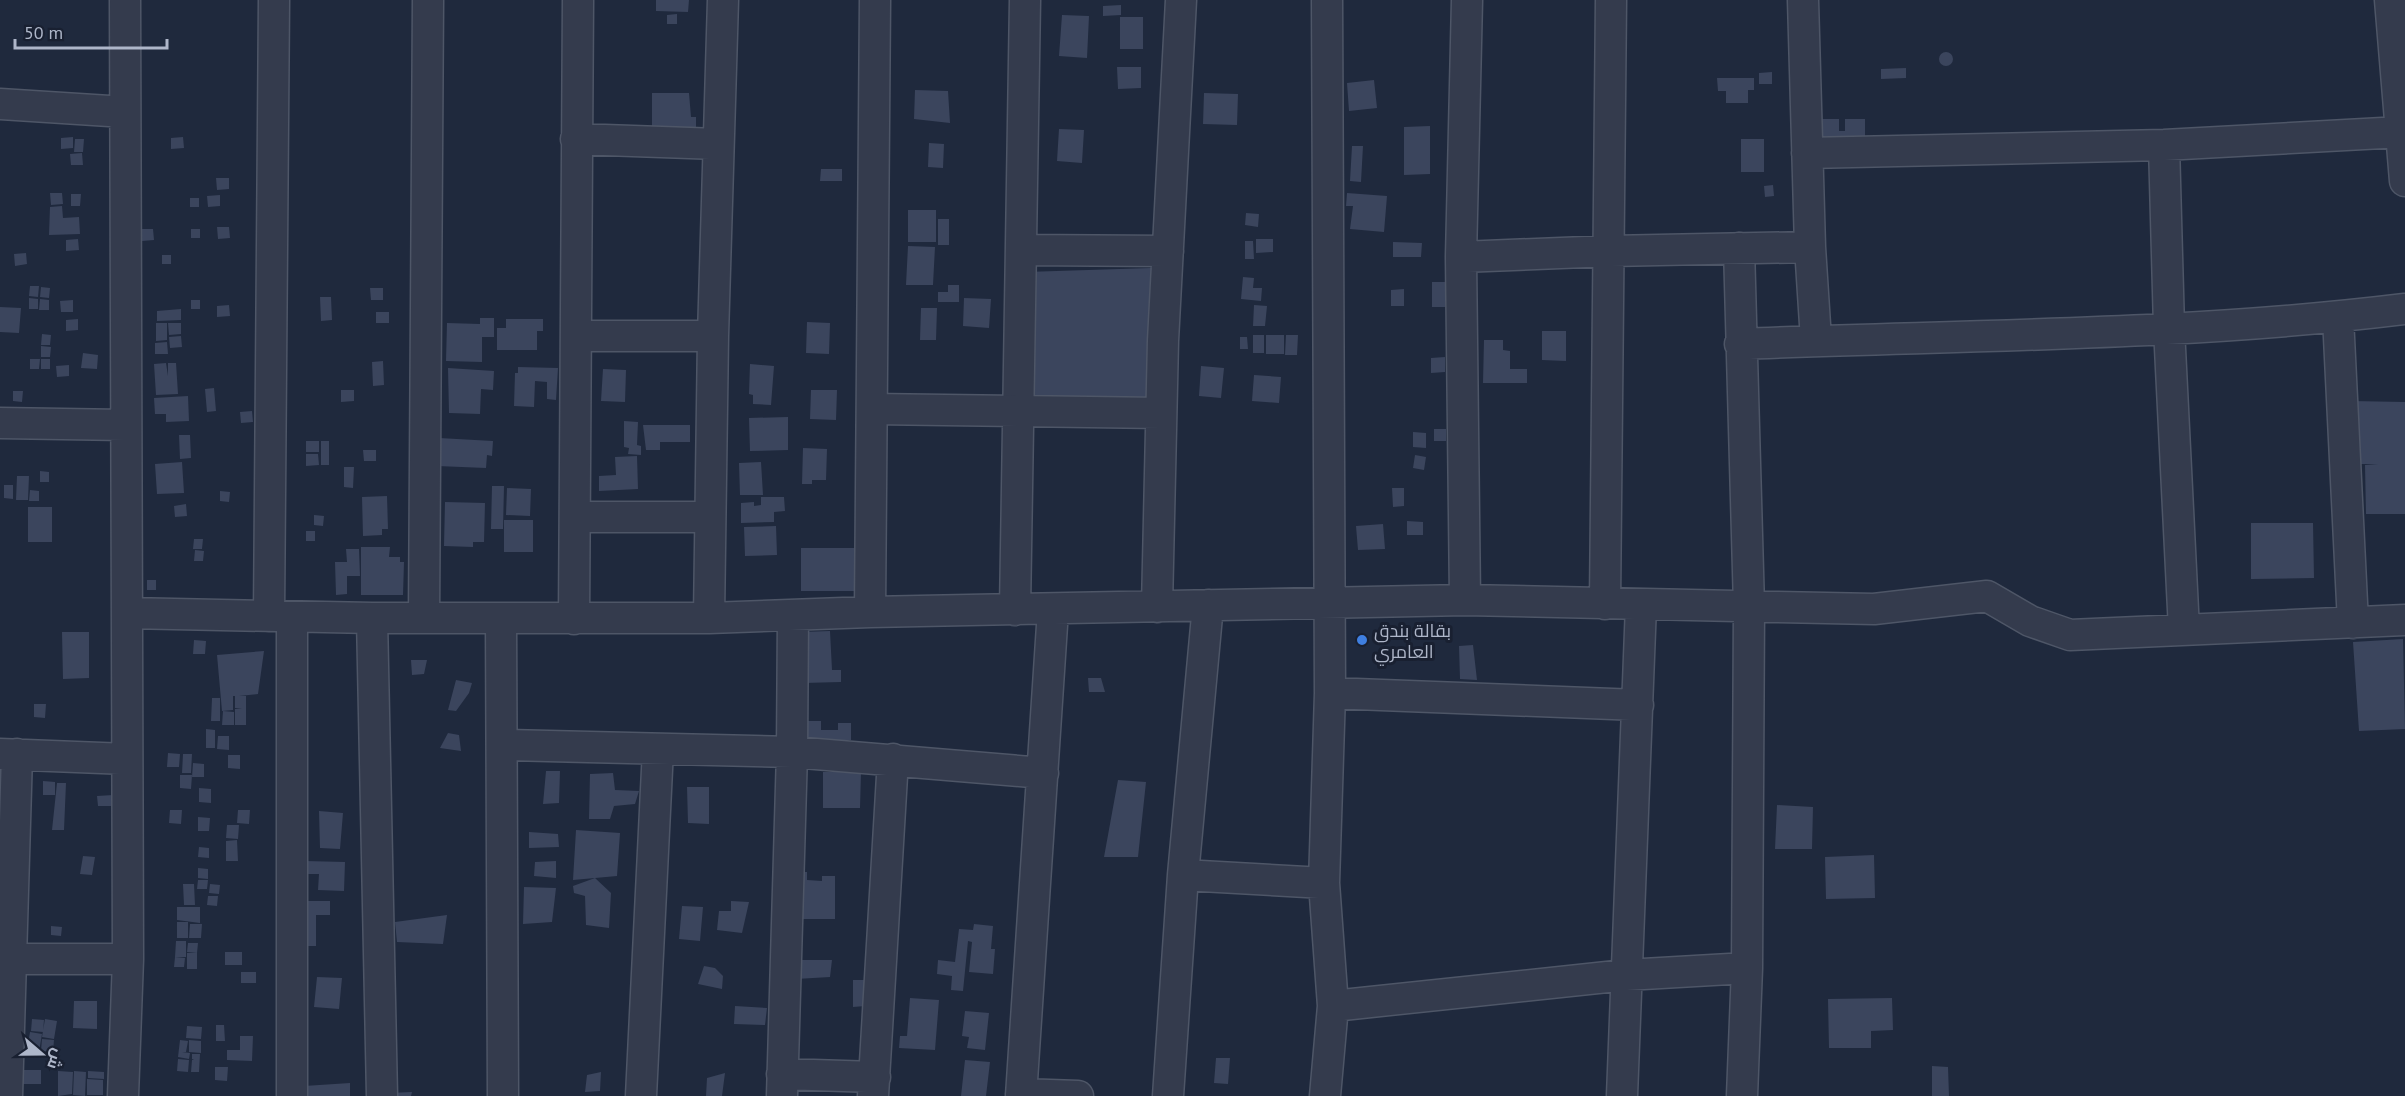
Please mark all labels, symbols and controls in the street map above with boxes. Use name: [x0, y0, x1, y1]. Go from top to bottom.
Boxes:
scale bar: [15, 12, 166, 50]
text: 50 m: [24, 21, 63, 44]
place label: بقالة بندق العامري: [1374, 619, 1451, 666]
marker: بقالة بندق العامري: [1355, 633, 1369, 647]
north arrow: [12, 1024, 72, 1084]
text: ش: [43, 1046, 69, 1072]

